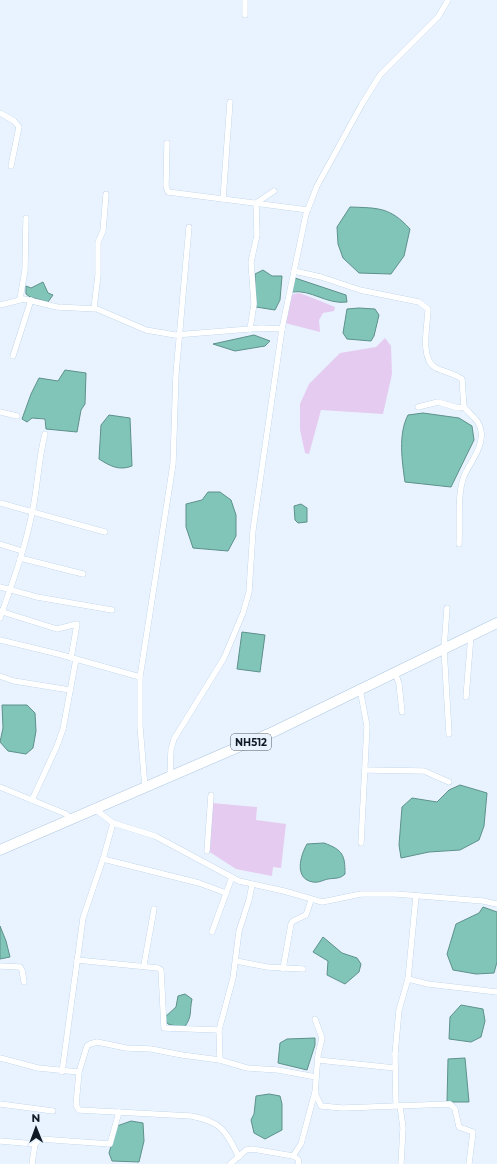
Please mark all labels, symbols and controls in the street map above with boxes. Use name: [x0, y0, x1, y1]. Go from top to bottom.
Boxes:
road number: NH512: [231, 734, 271, 750]
north arrow: [16, 1108, 56, 1148]
text: N: [31, 1111, 40, 1125]

